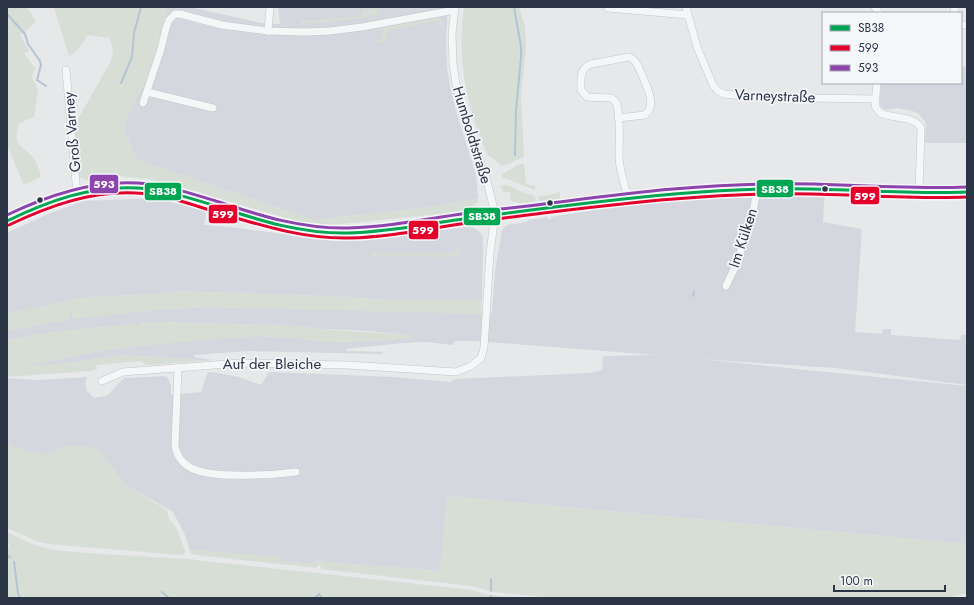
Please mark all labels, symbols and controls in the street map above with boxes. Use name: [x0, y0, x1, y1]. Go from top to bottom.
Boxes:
legend: [822, 12, 962, 84]
text: SB38: [858, 19, 884, 37]
text: 599: [858, 39, 879, 57]
text: 593: [858, 59, 879, 77]
street label: Humboldtstraße: [447, 84, 497, 187]
street label: Varneystraße: [734, 84, 816, 108]
street label: Groß Varney: [58, 91, 86, 173]
line badge: 593: [89, 174, 119, 194]
text: 593: [93, 176, 115, 192]
line badge: SB38: [756, 179, 794, 198]
text: SB38: [761, 181, 789, 197]
line badge: SB38: [144, 182, 182, 201]
text: SB38: [149, 183, 177, 199]
unlabelled marker: [820, 184, 830, 194]
line badge: 599: [850, 186, 880, 205]
text: 599: [854, 188, 876, 204]
unlabelled marker: [35, 195, 45, 205]
unlabelled marker: [545, 198, 555, 208]
line badge: 599: [208, 204, 238, 224]
street label: Im Külken: [723, 205, 763, 271]
text: 599: [212, 206, 234, 222]
line badge: SB38: [463, 207, 501, 226]
text: SB38: [468, 208, 496, 224]
line badge: 599: [408, 220, 439, 240]
text: 599: [412, 222, 434, 238]
street label: Auf der Bleiche: [223, 353, 321, 375]
scale bar: [834, 567, 945, 593]
text: 100 m: [840, 572, 873, 590]

